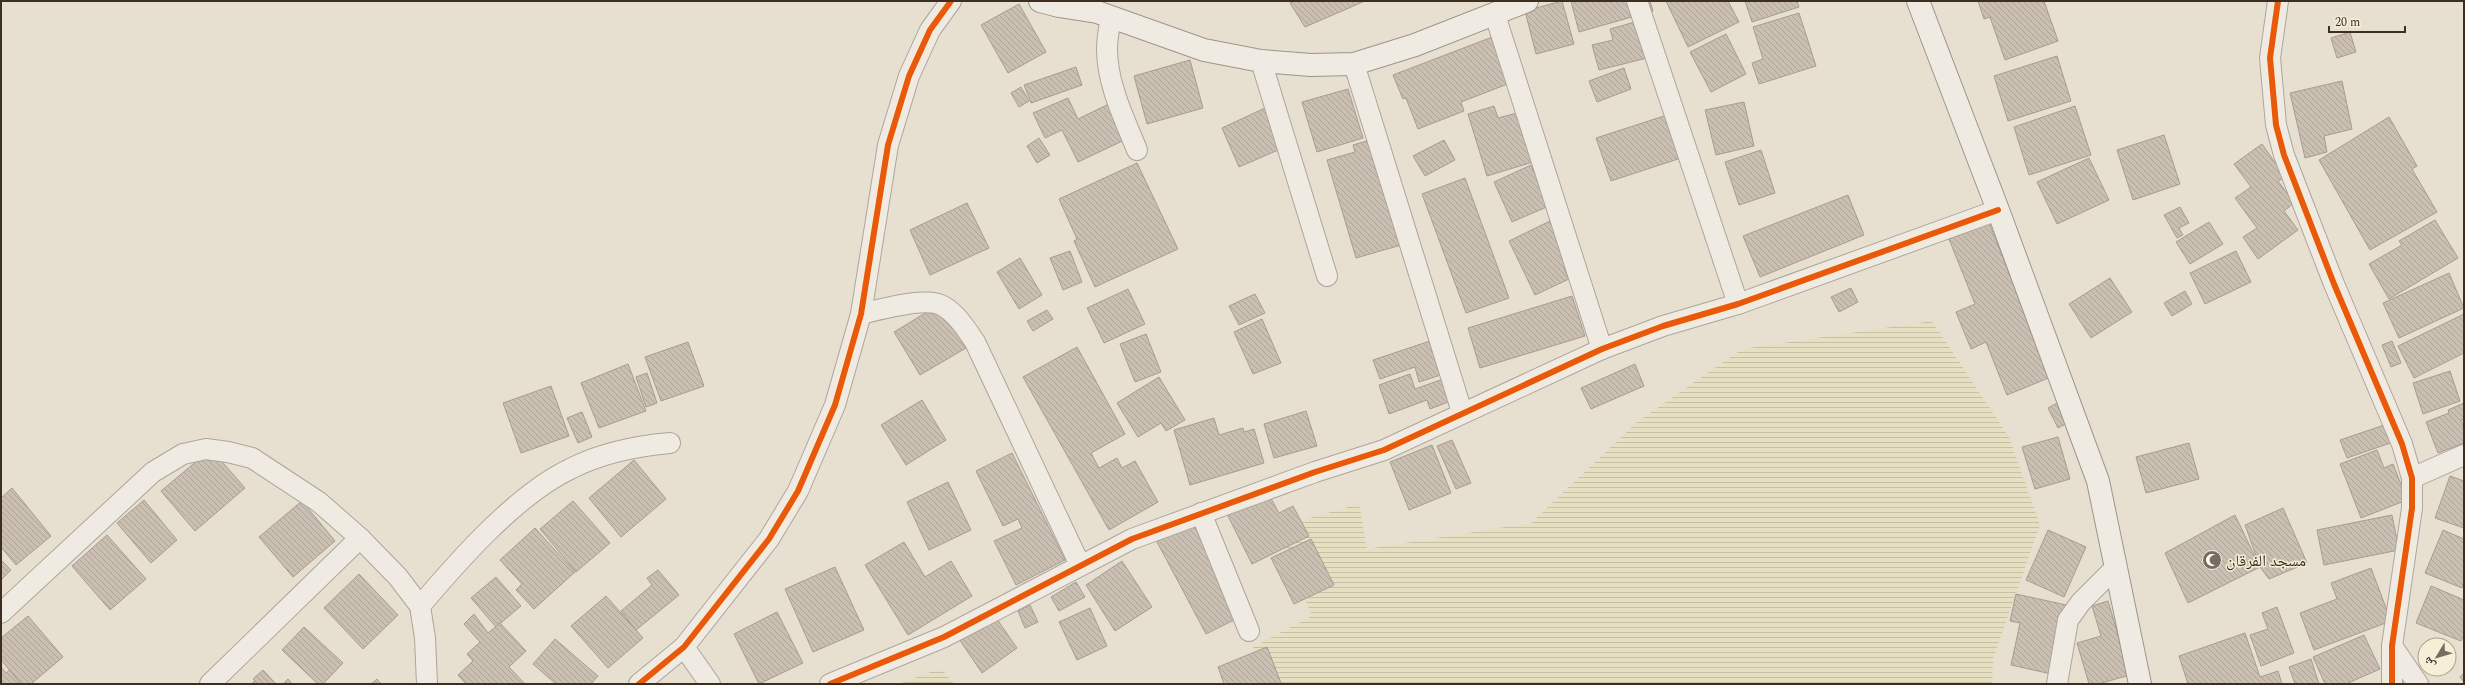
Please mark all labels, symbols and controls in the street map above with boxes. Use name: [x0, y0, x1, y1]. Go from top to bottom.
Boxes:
scale bar: [2329, 8, 2405, 34]
text: 20 m: [2335, 13, 2360, 32]
mosque icon: مسجد الفرقان: [2201, 549, 2223, 571]
place label: مسجد الفرقان: [2226, 549, 2306, 573]
north arrow: [2417, 637, 2457, 677]
text: ش: [2419, 653, 2440, 673]

